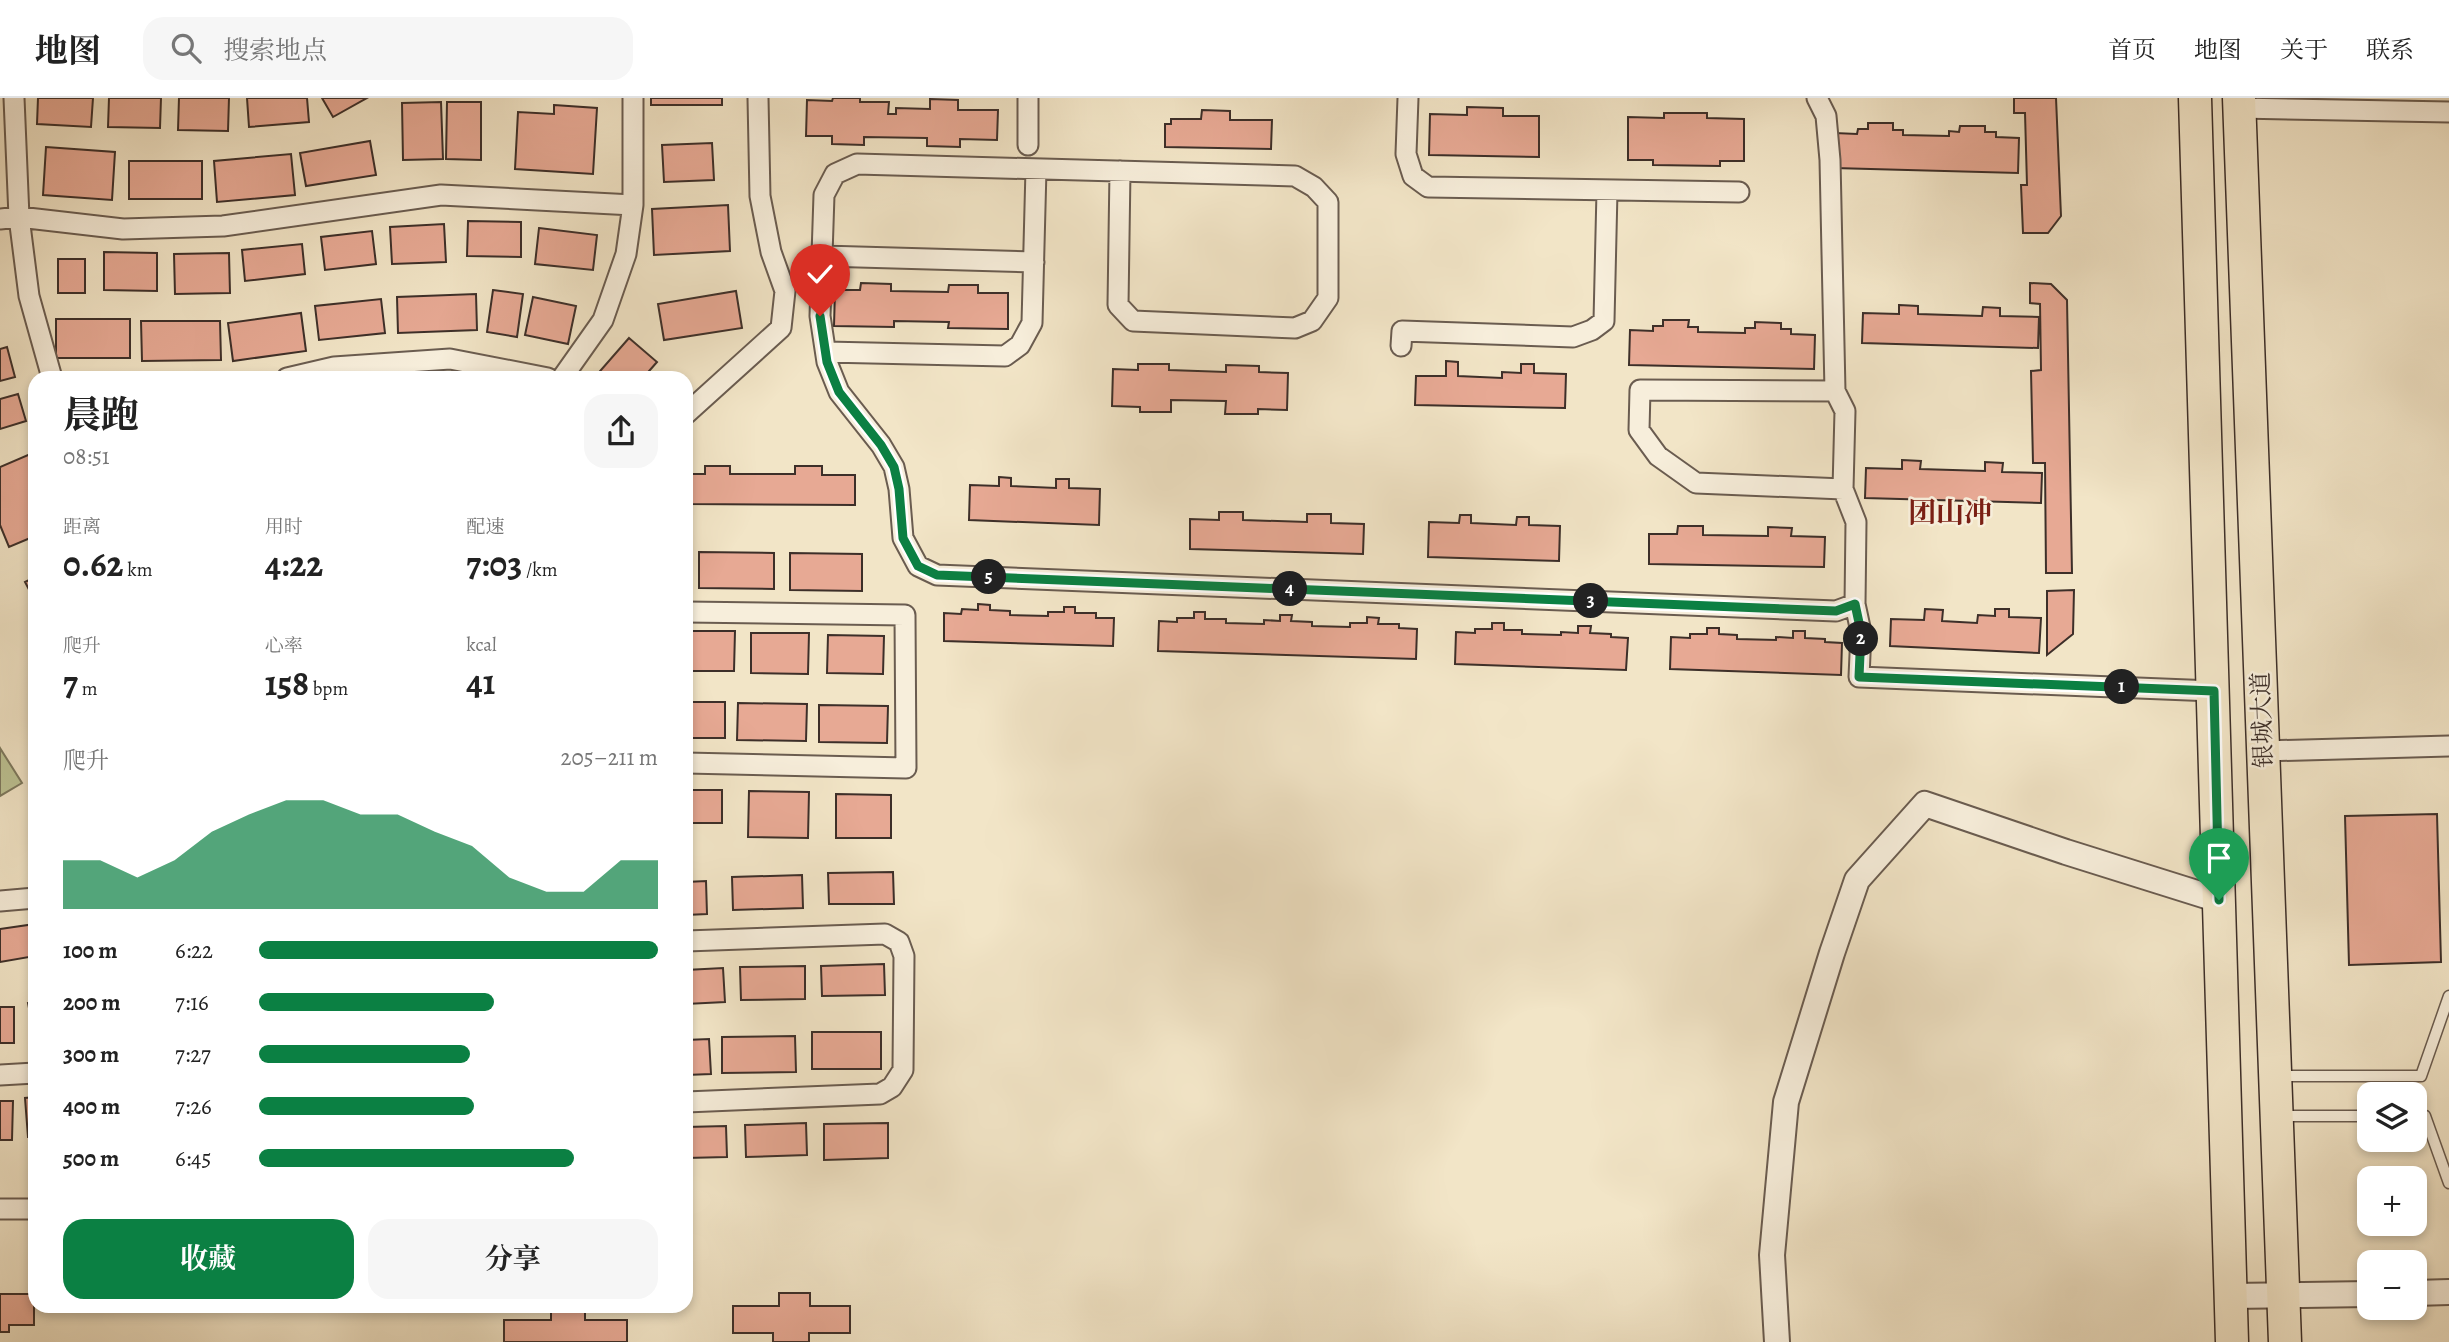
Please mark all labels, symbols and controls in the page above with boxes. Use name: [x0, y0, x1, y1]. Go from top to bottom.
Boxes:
search box: [143, 17, 633, 80]
text: 地图: [35, 28, 101, 73]
icon: search: [167, 29, 205, 67]
text: 搜索地点: [223, 33, 327, 68]
text: 首页: [2108, 34, 2156, 66]
text: 地图: [2194, 34, 2242, 66]
text: 关于: [2280, 34, 2328, 66]
text: 联系: [2366, 34, 2414, 66]
pin: [790, 244, 850, 316]
icon: check: [801, 255, 839, 293]
text: 晨跑: [63, 389, 139, 441]
button: share: [584, 394, 658, 468]
text: 08:51: [63, 441, 110, 472]
district label: 团山冲: [1908, 494, 1992, 532]
text: 距离: [63, 514, 101, 540]
text: 用时: [265, 514, 303, 540]
text: 配速: [466, 514, 504, 540]
text: 0.62: [63, 540, 123, 588]
text: 4:22: [265, 540, 323, 588]
text: 7:03: [466, 540, 522, 588]
text: km: [123, 557, 153, 583]
text: /km: [522, 557, 558, 583]
pin: 5: [972, 560, 1006, 594]
text: 5: [984, 563, 993, 589]
pin: 4: [1272, 572, 1308, 606]
text: 4: [1285, 575, 1294, 601]
pin: 3: [1574, 584, 1608, 618]
text: 3: [1586, 587, 1595, 613]
pin: 2: [1843, 622, 1878, 656]
text: 2: [1856, 625, 1865, 651]
text: kcal: [466, 632, 497, 658]
text: 爬升: [63, 633, 101, 659]
text: 心率: [265, 633, 303, 659]
text: 41: [466, 658, 495, 706]
text: 7: [63, 659, 78, 707]
text: 158: [265, 659, 309, 707]
pin: 1: [2104, 670, 2140, 704]
street label: 银城大道: [2244, 671, 2280, 769]
text: 1: [2118, 673, 2125, 699]
text: m: [78, 676, 98, 702]
text: bpm: [309, 676, 348, 702]
text: 205–211 m: [561, 742, 658, 773]
text: 爬升: [63, 745, 109, 776]
pin: [2189, 828, 2249, 900]
icon: arrive: [2200, 839, 2238, 877]
text: 100 m: [63, 935, 118, 966]
text: 6:22: [175, 935, 213, 966]
text: 200 m: [63, 987, 121, 1018]
text: 7:16: [175, 987, 209, 1018]
text: 300 m: [63, 1039, 119, 1070]
text: 7:27: [175, 1039, 211, 1070]
map controls: [2357, 1082, 2427, 1320]
button: layers: [2357, 1082, 2427, 1152]
text: 400 m: [63, 1091, 120, 1122]
text: 7:26: [175, 1091, 212, 1122]
text: 500 m: [63, 1143, 119, 1174]
text: 6:45: [175, 1143, 211, 1174]
button: +: [2357, 1166, 2427, 1236]
button: 收藏: [63, 1219, 354, 1299]
button: 分享: [368, 1219, 658, 1299]
button: −: [2357, 1250, 2427, 1320]

